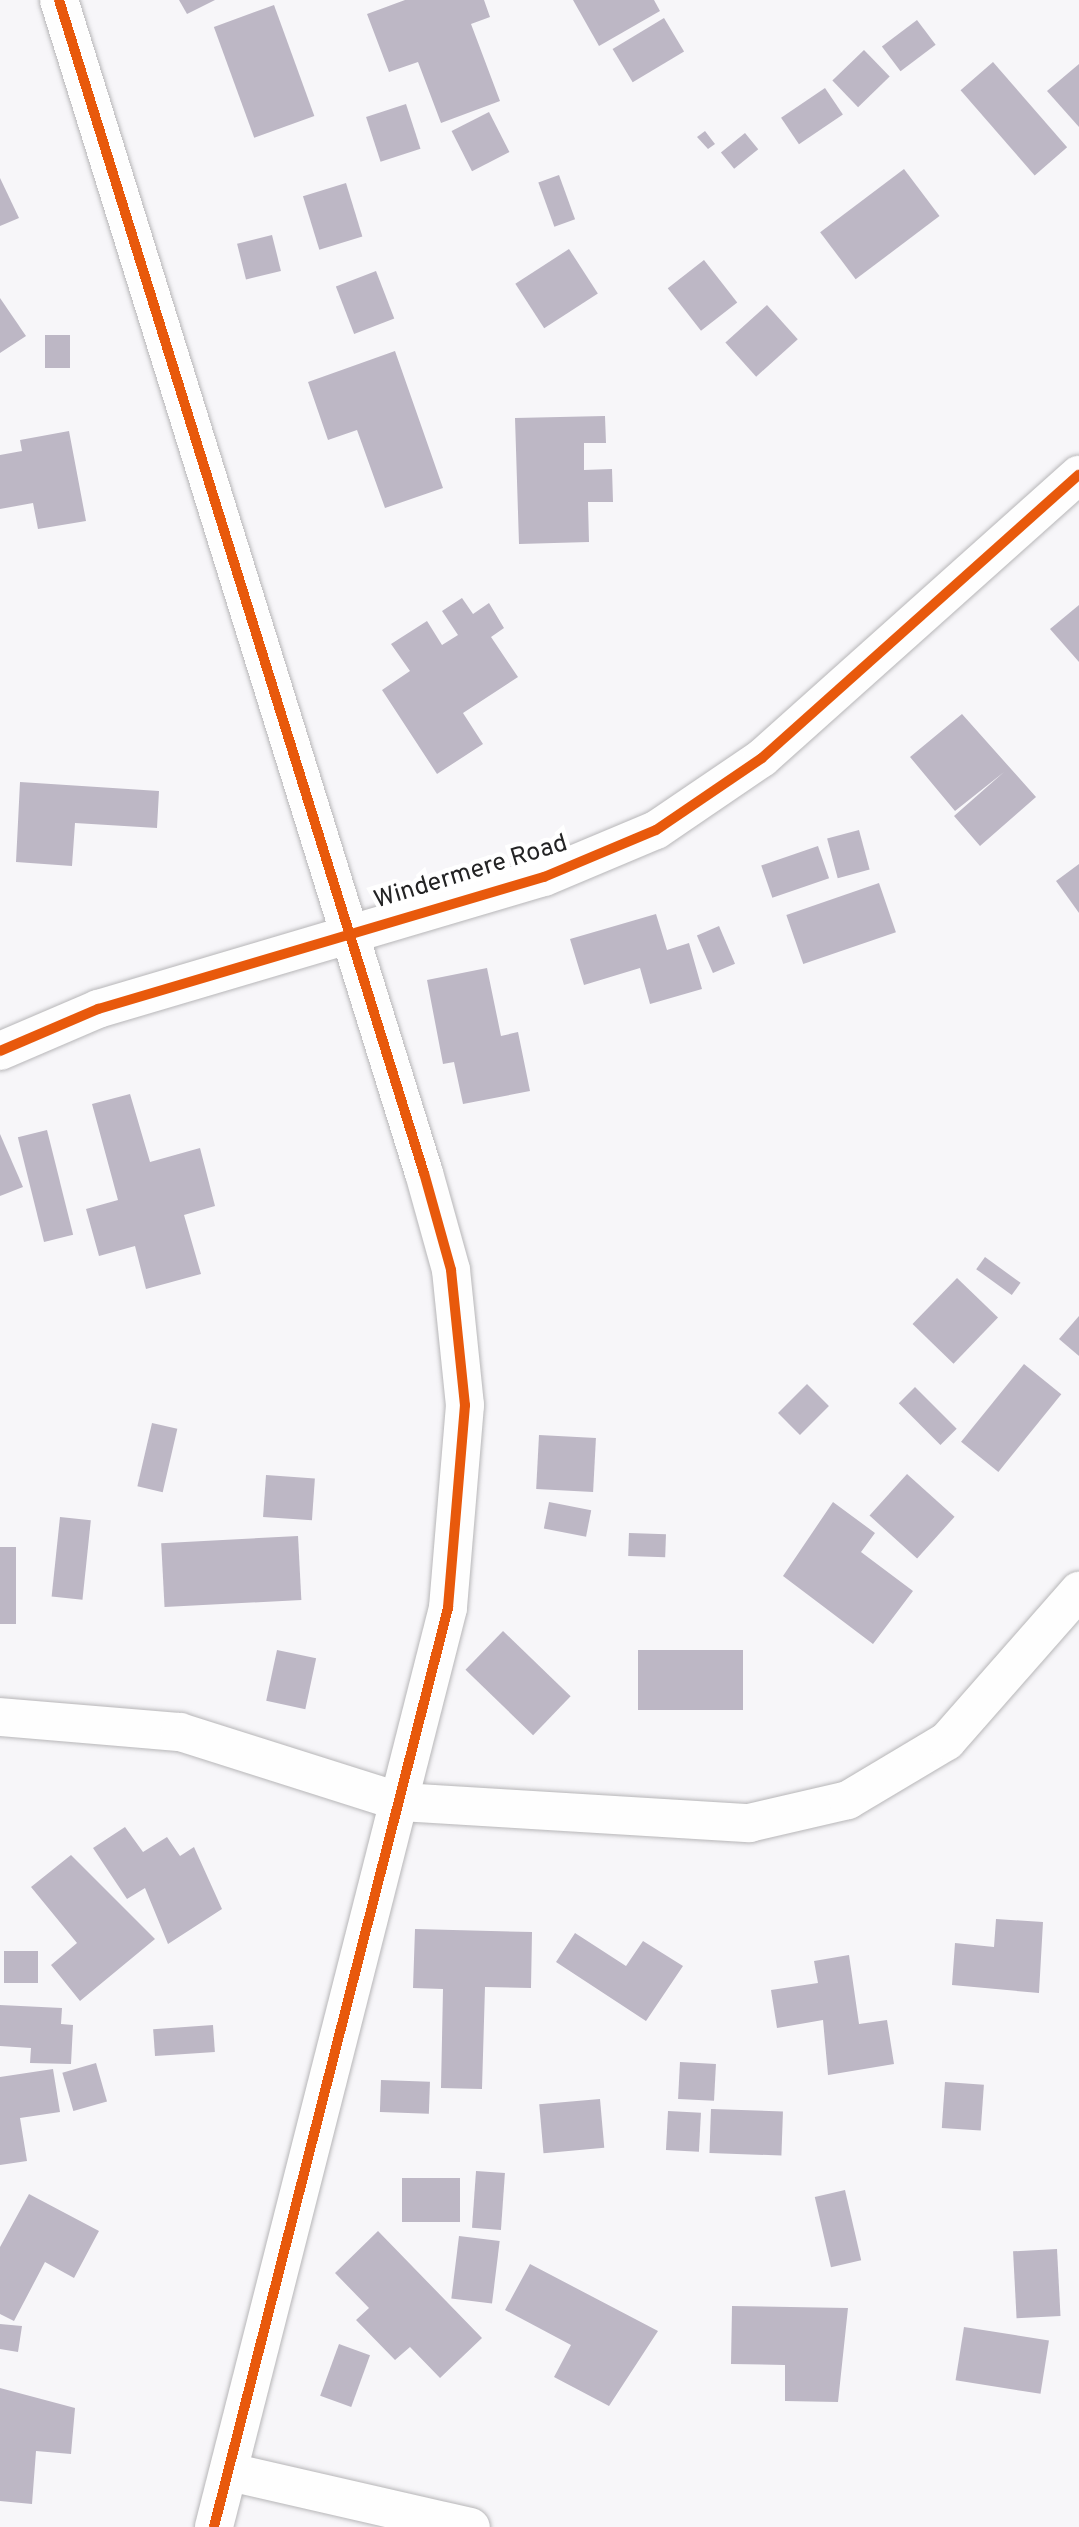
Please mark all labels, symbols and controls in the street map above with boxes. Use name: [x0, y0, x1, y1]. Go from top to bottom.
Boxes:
street label: Windermere Road: [371, 829, 571, 917]

